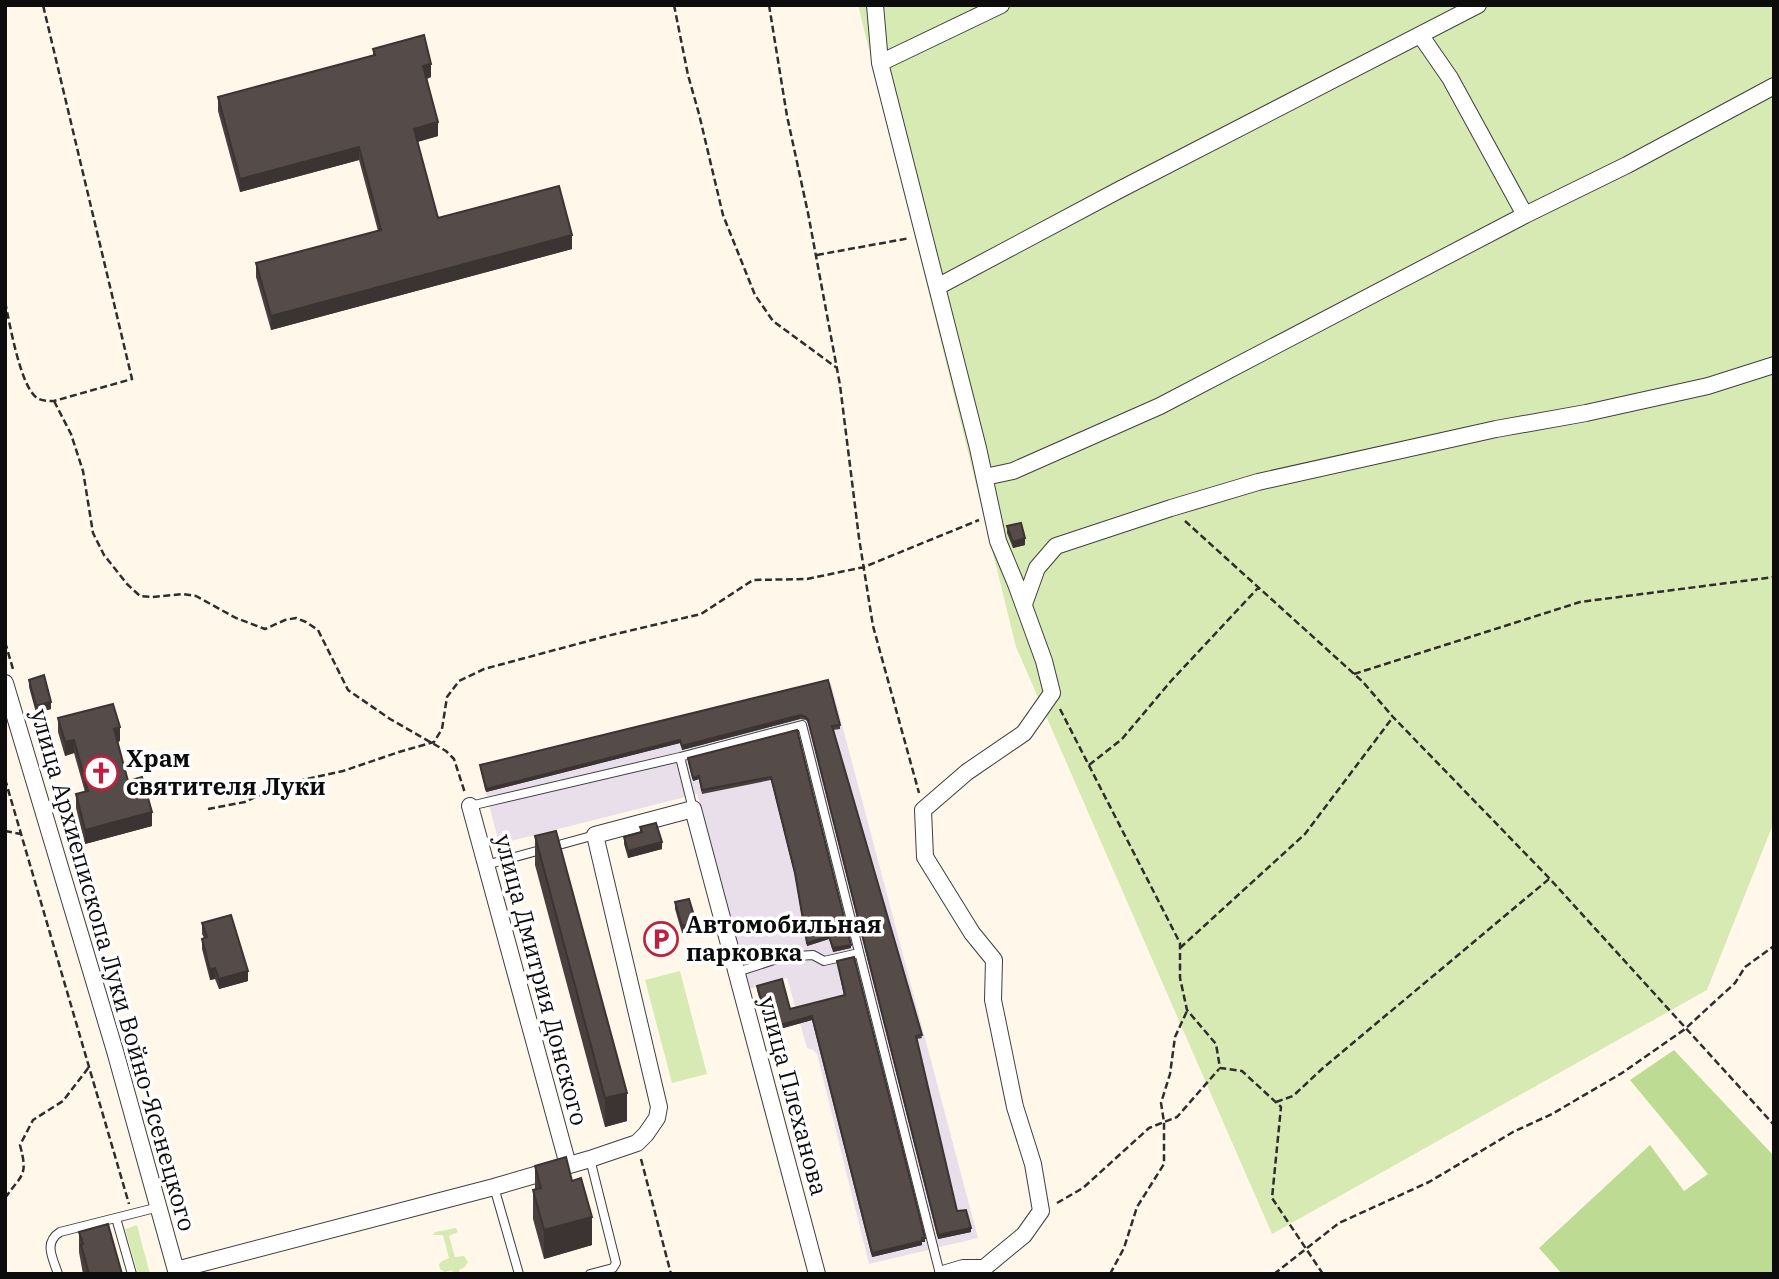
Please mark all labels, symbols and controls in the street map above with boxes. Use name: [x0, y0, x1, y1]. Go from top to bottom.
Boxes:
street label: улица Архиепископа Луки Войно-Ясенецкого: [24, 705, 204, 1235]
place label: Храм святителя Луки: [126, 742, 326, 802]
church icon: Храм святителя Луки: [82, 754, 120, 792]
street label: улица Дмитрия Донского: [488, 831, 596, 1129]
place label: Автомобильная парковка: [686, 908, 882, 968]
parking icon: Автомобильная парковка: [642, 920, 680, 958]
street label: улица Плеханова: [752, 992, 836, 1199]

